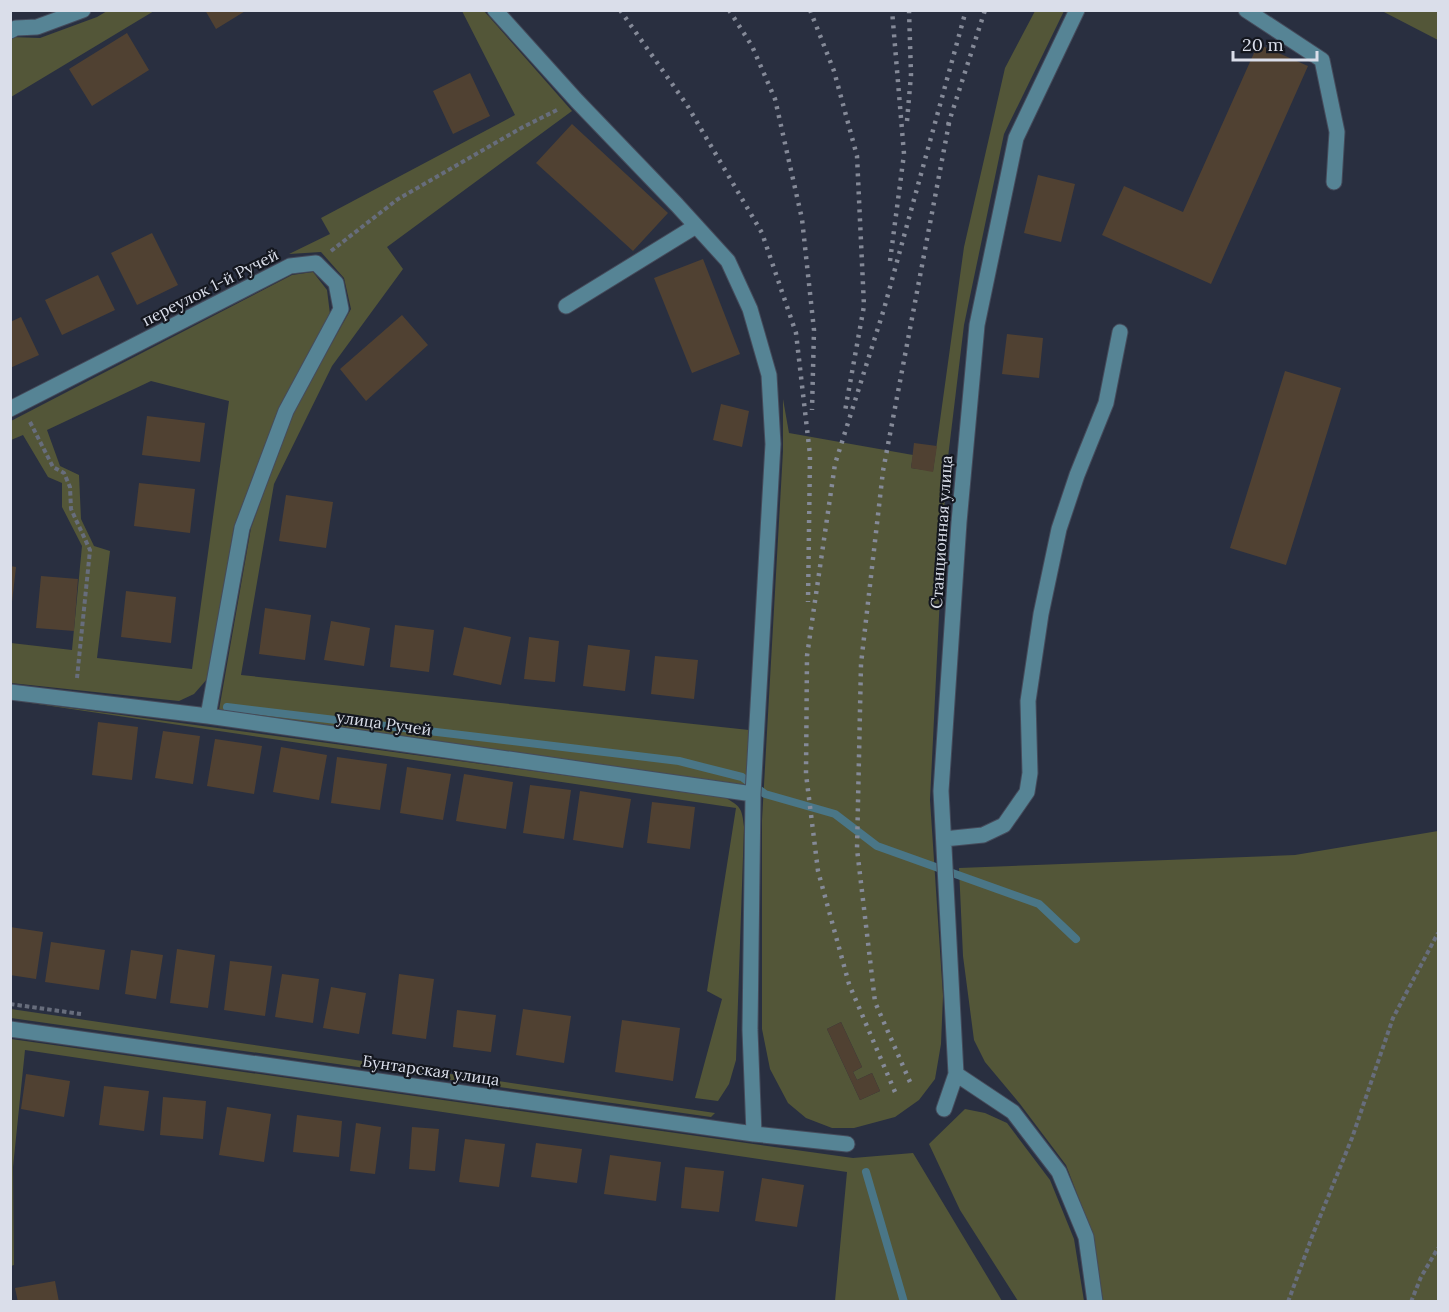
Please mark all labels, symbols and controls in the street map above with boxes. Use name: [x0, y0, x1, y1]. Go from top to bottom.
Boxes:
scale bar: [1233, 24, 1317, 62]
text: 20 m: [1242, 33, 1284, 56]
street label: переулок 1-й Ручей: [139, 244, 281, 330]
street label: Станционная улица: [926, 455, 956, 609]
street label: улица Ручей: [335, 706, 433, 740]
street label: Бунтарская улица: [361, 1050, 501, 1090]

